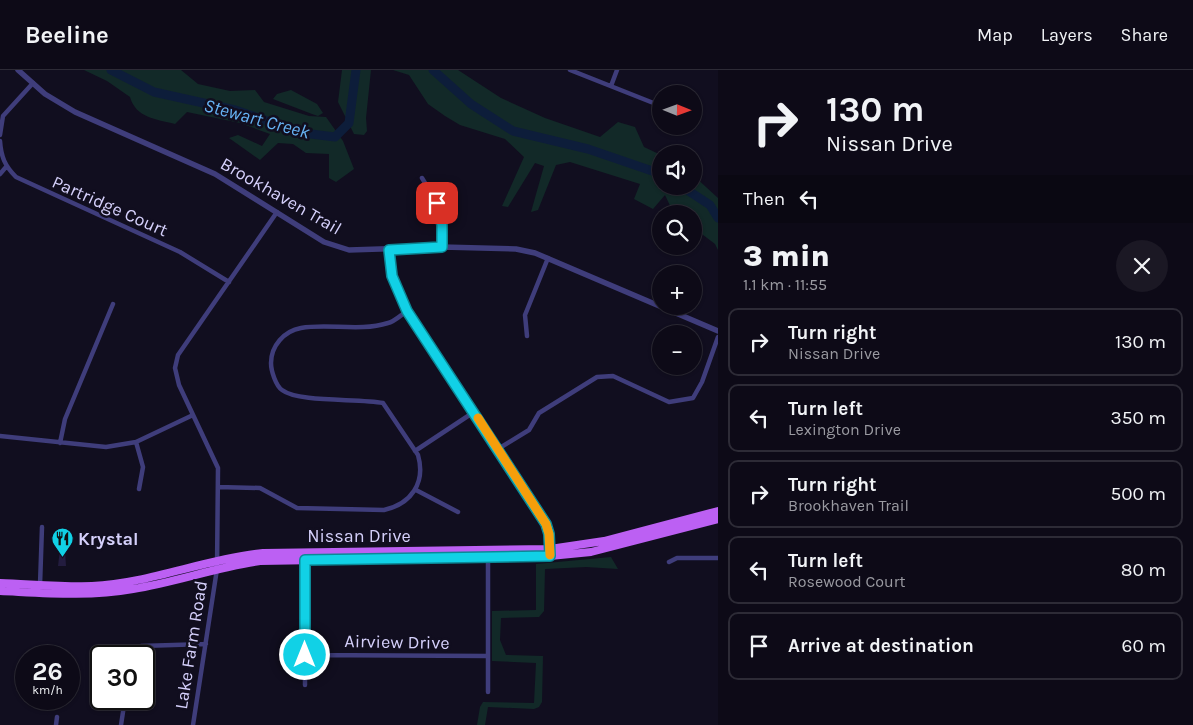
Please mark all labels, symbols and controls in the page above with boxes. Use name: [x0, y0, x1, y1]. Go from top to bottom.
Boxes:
text: Beeline: [25, 21, 109, 49]
text: Map: [977, 24, 1013, 46]
text: Layers: [1041, 24, 1093, 46]
text: Share: [1121, 24, 1168, 46]
north arrow: [652, 85, 702, 135]
map controls: [652, 85, 702, 375]
text: 130 m: [826, 89, 924, 130]
icon: right: [743, 90, 808, 155]
water label: Stewart Creek: [201, 94, 312, 144]
text: Nissan Drive: [826, 131, 953, 157]
button: sound: [652, 145, 702, 195]
street label: Brookhaven Trail: [217, 152, 345, 240]
street label: Partridge Court: [49, 171, 172, 241]
pin: [416, 182, 458, 224]
icon: left: [795, 185, 823, 213]
text: Then: [743, 188, 785, 210]
icon: arrive: [423, 189, 451, 217]
button: search: [652, 205, 702, 255]
text: 3 min: [743, 238, 830, 274]
button: close: [1116, 240, 1168, 292]
button: +: [652, 265, 702, 315]
text: 1.1 km · 11:55: [743, 275, 827, 294]
text: Turn right: [788, 322, 877, 344]
button: −: [652, 325, 702, 375]
icon: right: [745, 328, 773, 356]
text: 130 m: [1115, 331, 1166, 353]
text: Nissan Drive: [788, 344, 880, 363]
text: Turn left: [788, 398, 863, 420]
icon: left: [745, 404, 773, 432]
text: 350 m: [1110, 407, 1166, 429]
text: Lexington Drive: [788, 420, 901, 439]
text: Turn right: [788, 474, 877, 496]
icon: right: [745, 480, 773, 508]
text: 500 m: [1110, 483, 1166, 505]
text: Brookhaven Trail: [788, 496, 909, 515]
street label: Nissan Drive: [307, 525, 411, 547]
restaurant icon: Krystal: [50, 527, 74, 558]
place label: Krystal: [78, 528, 139, 550]
text: Turn left: [788, 550, 863, 572]
icon: left: [745, 556, 773, 584]
text: 80 m: [1121, 559, 1166, 581]
text: Rosewood Court: [788, 572, 906, 591]
street label: Lake Farm Road: [170, 579, 212, 711]
position arrow: [278, 628, 330, 680]
street label: Airview Drive: [344, 630, 450, 654]
icon: arrive: [745, 632, 773, 660]
text: Arrive at destination: [788, 635, 974, 657]
text: 60 m: [1122, 635, 1166, 657]
speed limit sign: 30: [90, 645, 155, 710]
text: 26: [32, 657, 63, 686]
text: km/h: [32, 683, 63, 697]

